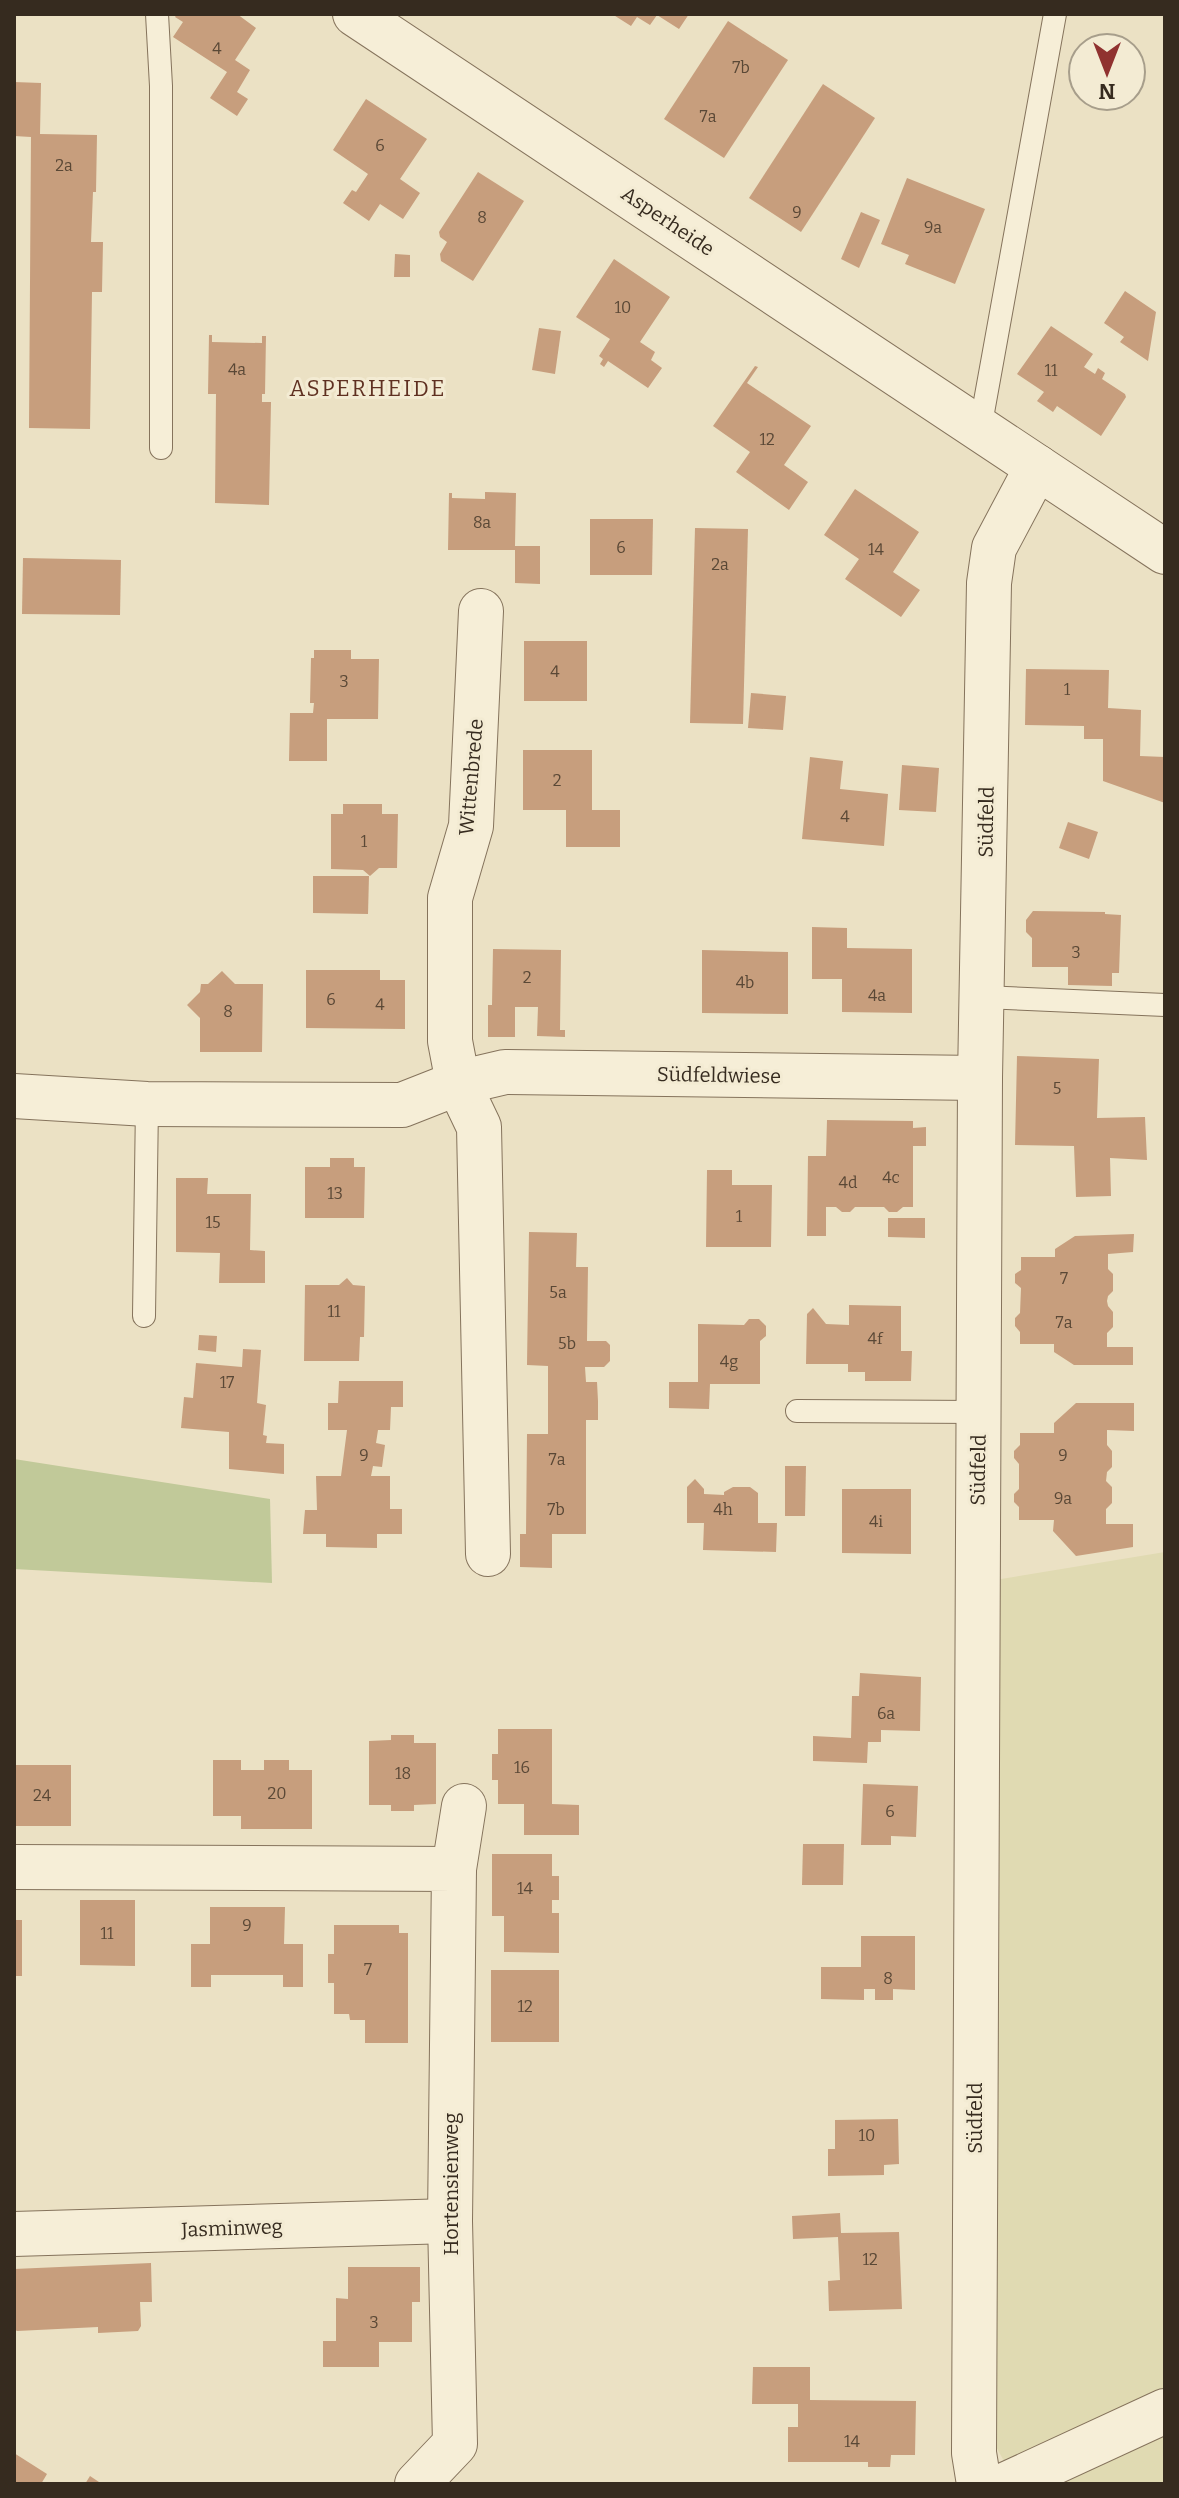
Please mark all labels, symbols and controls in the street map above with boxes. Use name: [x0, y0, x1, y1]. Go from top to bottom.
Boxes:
north arrow: [1067, 32, 1147, 112]
house number: 4: [212, 39, 222, 58]
house number: 7b: [732, 58, 750, 77]
text: N: [1098, 78, 1115, 105]
house number: 7a: [700, 107, 717, 126]
house number: 6: [375, 136, 385, 155]
house number: 2a: [55, 156, 73, 175]
street label: Asperheide: [617, 181, 719, 261]
house number: 9: [792, 203, 802, 222]
house number: 8: [477, 208, 487, 227]
house number: 9a: [924, 218, 942, 237]
house number: 10: [615, 298, 631, 317]
house number: 4a: [228, 360, 246, 379]
house number: 11: [1045, 361, 1058, 380]
district label: ASPERHEIDE: [290, 375, 446, 402]
house number: 12: [759, 430, 775, 449]
house number: 8a: [473, 513, 491, 532]
house number: 6: [616, 538, 626, 557]
house number: 14: [868, 540, 885, 559]
house number: 2a: [711, 555, 729, 574]
house number: 4: [550, 662, 560, 681]
house number: 3: [339, 672, 349, 691]
house number: 1: [1064, 680, 1071, 699]
street label: Wittenbrede: [454, 718, 488, 836]
house number: 2: [553, 771, 561, 790]
street label: Südfeld: [973, 786, 999, 858]
house number: 4: [840, 807, 850, 826]
house number: 1: [361, 832, 368, 851]
house number: 3: [1071, 943, 1081, 962]
house number: 2: [523, 968, 531, 987]
house number: 4b: [736, 973, 754, 992]
house number: 4a: [868, 986, 886, 1005]
house number: 6: [326, 990, 336, 1009]
house number: 4: [375, 995, 385, 1014]
house number: 8: [223, 1002, 233, 1021]
street label: Südfeldwiese: [657, 1062, 781, 1088]
house number: 5: [1053, 1079, 1061, 1098]
house number: 4c: [882, 1168, 900, 1187]
house number: 4d: [839, 1173, 858, 1192]
house number: 13: [327, 1184, 343, 1203]
house number: 1: [736, 1207, 743, 1226]
house number: 15: [205, 1213, 221, 1232]
house number: 7: [1060, 1269, 1068, 1288]
house number: 5a: [549, 1283, 567, 1302]
house number: 11: [328, 1302, 341, 1321]
house number: 7a: [1056, 1313, 1073, 1332]
house number: 4f: [868, 1329, 884, 1348]
house number: 5b: [558, 1334, 576, 1353]
house number: 4g: [720, 1352, 738, 1371]
house number: 17: [220, 1373, 234, 1392]
street label: Südfeld: [965, 1434, 991, 1506]
house number: 9: [359, 1446, 369, 1465]
house number: 9: [1058, 1446, 1068, 1465]
house number: 7a: [549, 1450, 566, 1469]
house number: 9a: [1054, 1489, 1072, 1508]
house number: 7b: [547, 1500, 565, 1519]
house number: 4h: [713, 1500, 733, 1519]
house number: 4i: [869, 1512, 883, 1531]
house number: 6a: [877, 1704, 895, 1723]
house number: 16: [514, 1758, 530, 1777]
house number: 18: [395, 1764, 411, 1783]
house number: 20: [268, 1784, 286, 1803]
house number: 24: [33, 1786, 52, 1805]
house number: 6: [885, 1802, 895, 1821]
house number: 14: [517, 1879, 534, 1898]
house number: 9: [242, 1916, 252, 1935]
house number: 11: [101, 1924, 114, 1943]
house number: 7: [364, 1960, 372, 1979]
house number: 8: [883, 1969, 893, 1988]
house number: 12: [517, 1997, 533, 2016]
street label: Südfeld: [963, 2082, 987, 2154]
street label: Hortensienweg: [439, 2113, 463, 2255]
house number: 10: [859, 2126, 875, 2145]
street label: Jasminweg: [180, 2214, 283, 2242]
house number: 12: [862, 2250, 878, 2269]
house number: 3: [369, 2313, 379, 2332]
house number: 14: [844, 2432, 861, 2451]

